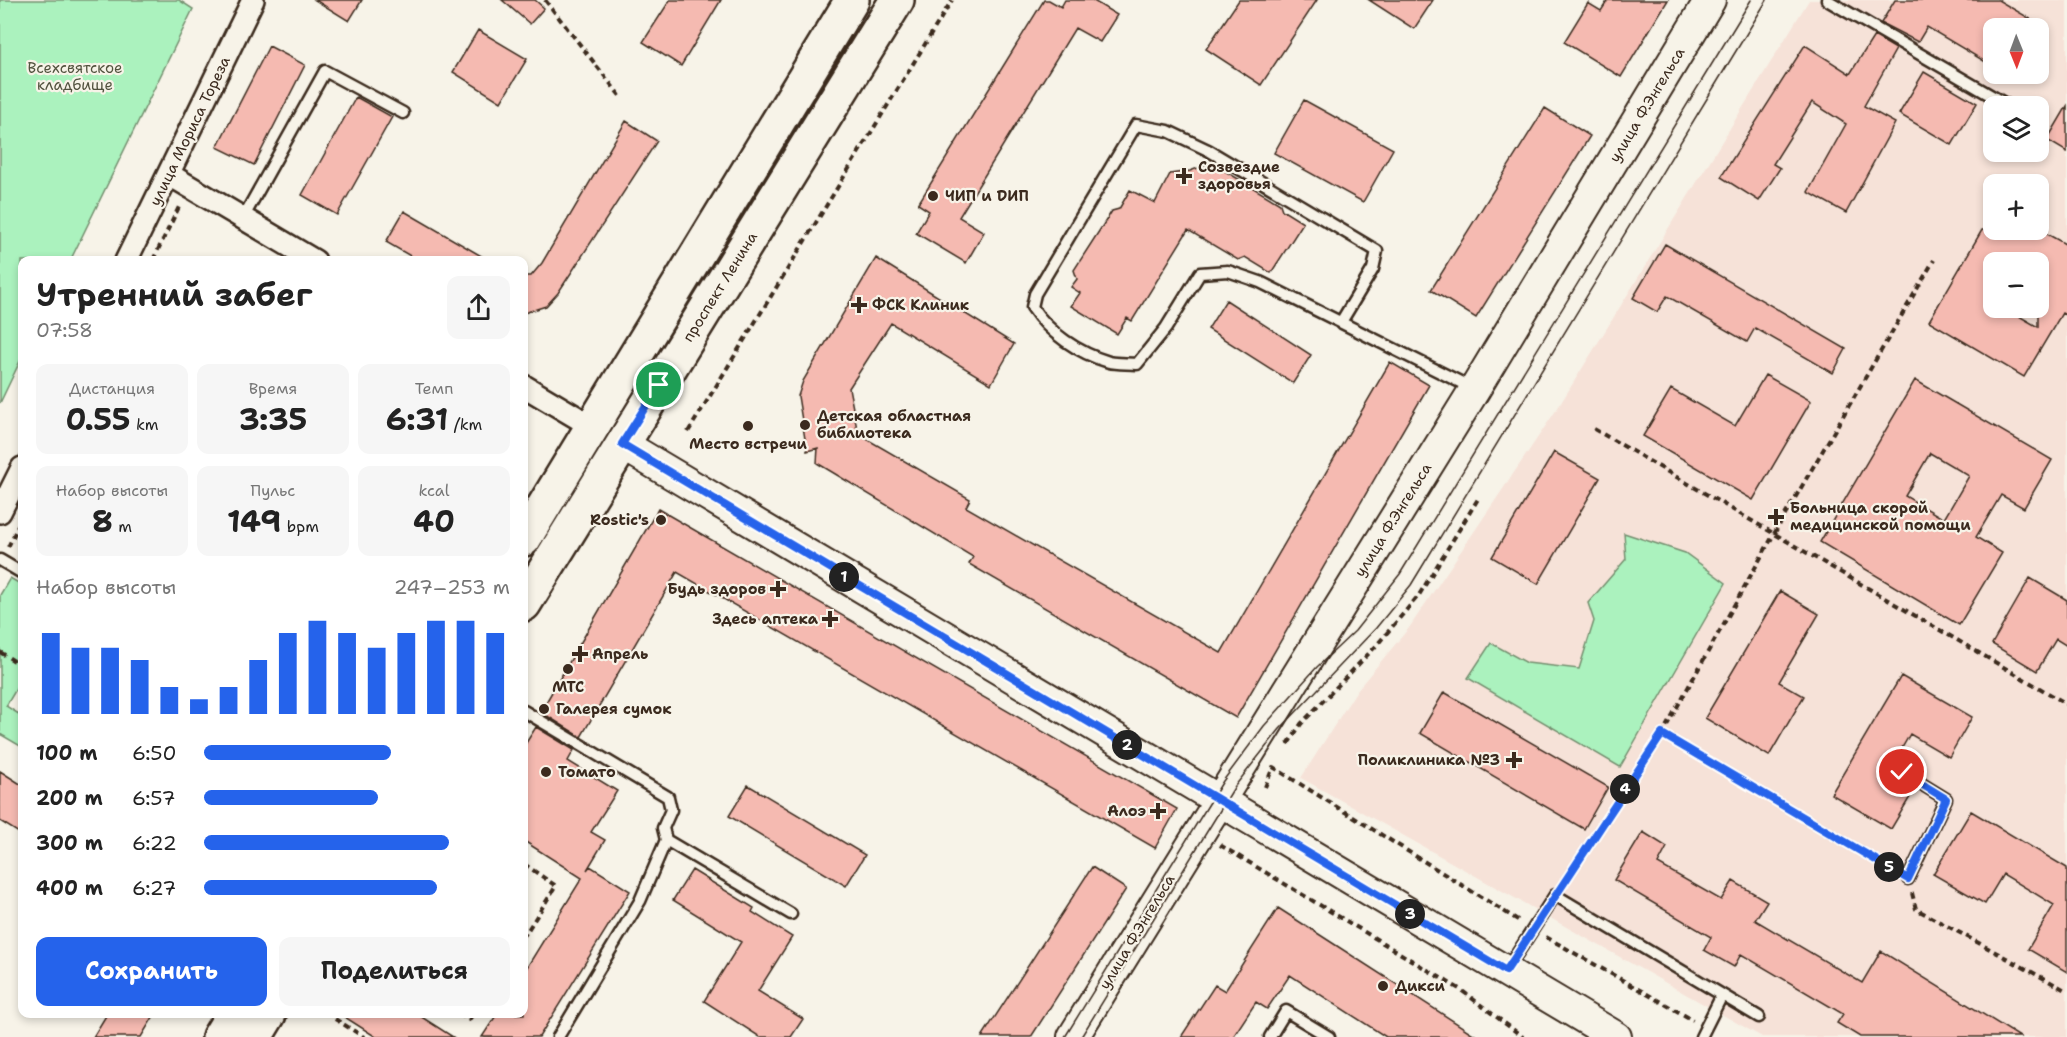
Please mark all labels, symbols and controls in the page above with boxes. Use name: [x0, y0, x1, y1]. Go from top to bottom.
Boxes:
north arrow: [1983, 18, 2049, 84]
map controls: [1983, 18, 2049, 318]
street label: улица Ф.Энгельса: [1605, 43, 1690, 166]
street label: улица Мориса Тореза: [145, 52, 235, 209]
park label: Всехсвятское кладбище: [28, 58, 122, 95]
button: layers: [1983, 96, 2049, 162]
place label: Созвездие здоровья: [1198, 157, 1280, 194]
marker: Созвездие здоровья: [1175, 167, 1193, 185]
button: +: [1983, 174, 2049, 240]
place label: ЧИП и DИП: [945, 186, 1029, 206]
marker: ЧИП и DИП: [926, 189, 940, 203]
street label: проспект Ленина: [678, 228, 762, 346]
button: −: [1983, 252, 2049, 318]
text: Утренний забег: [36, 272, 313, 317]
button: share: [447, 276, 510, 339]
place label: ФСК Клиник: [872, 295, 970, 315]
marker: ФСК Клиник: [850, 296, 868, 314]
text: 07:58: [36, 317, 93, 343]
pin: [633, 359, 684, 410]
icon: arrive: [642, 368, 675, 401]
text: Дистанция: [69, 378, 155, 399]
text: Время: [249, 378, 297, 399]
text: Темп: [415, 378, 453, 399]
text: 0.55: [65, 399, 130, 440]
text: 3:35: [239, 399, 307, 440]
text: 6:31: [386, 399, 448, 440]
place label: Детская областная библиотека: [817, 406, 971, 443]
text: km: [130, 414, 159, 435]
text: /km: [448, 414, 482, 435]
marker: Детская областная библиотека: [798, 418, 812, 432]
marker: Место встречи: [741, 419, 755, 433]
place label: Место встречи: [689, 434, 808, 454]
street label: улица Ф.Энгельса: [1350, 459, 1436, 581]
text: Набор высоты: [56, 480, 168, 501]
text: Пульс: [251, 480, 295, 501]
text: kcal: [418, 480, 450, 501]
place label: Больница скорой медицинской помощи: [1790, 498, 1971, 535]
text: 8: [92, 501, 113, 542]
text: 149: [227, 501, 281, 542]
text: 40: [413, 501, 455, 542]
marker: Больница скорой медицинской помощи: [1767, 508, 1785, 526]
place label: Rostic's: [590, 510, 649, 530]
marker: Rostic's: [654, 513, 668, 527]
text: m: [113, 516, 132, 537]
text: bpm: [281, 516, 319, 537]
pin: 1: [829, 562, 859, 592]
text: 1: [840, 566, 848, 587]
text: Набор высоты: [36, 574, 176, 600]
text: 247–253 m: [394, 574, 510, 600]
place label: Будь здоров: [667, 579, 766, 599]
marker: Будь здоров: [771, 582, 785, 596]
place label: Здесь аптека: [712, 609, 819, 629]
marker: Здесь аптека: [823, 612, 837, 626]
place label: Апрель: [592, 644, 648, 664]
marker: Апрель: [573, 647, 587, 661]
marker: МТС: [561, 662, 575, 676]
place label: МТС: [552, 677, 584, 697]
place label: Галерея сумок: [556, 699, 672, 719]
marker: Галерея сумок: [537, 702, 551, 716]
pin: 2: [1112, 730, 1142, 760]
text: 2: [1121, 734, 1133, 755]
text: 100 m: [36, 740, 98, 766]
text: 6:50: [132, 740, 176, 766]
pin: [1876, 746, 1927, 797]
place label: Поликлиника №3: [1358, 750, 1500, 770]
marker: Поликлиника №3: [1505, 751, 1523, 769]
icon: check: [1885, 755, 1918, 788]
place label: Томато: [558, 762, 616, 782]
marker: Томато: [539, 765, 553, 779]
pin: 4: [1610, 774, 1640, 804]
text: 4: [1619, 778, 1631, 799]
text: 200 m: [36, 785, 103, 811]
text: 6:57: [132, 785, 176, 811]
place label: Алоэ: [1107, 801, 1146, 821]
marker: Алоэ: [1151, 804, 1165, 818]
text: 300 m: [36, 830, 103, 856]
text: 6:22: [132, 830, 177, 856]
pin: 5: [1874, 852, 1904, 882]
text: 5: [1884, 856, 1894, 877]
street label: улица Ф.Энгельса: [1095, 870, 1180, 993]
text: 400 m: [36, 875, 103, 901]
text: 6:27: [132, 875, 176, 901]
pin: 3: [1395, 899, 1425, 929]
text: 3: [1404, 903, 1416, 924]
button: Сохранить: [36, 937, 267, 1006]
button: Поделиться: [279, 937, 510, 1006]
place label: Дикси: [1395, 976, 1445, 996]
marker: Дикси: [1376, 979, 1390, 993]

